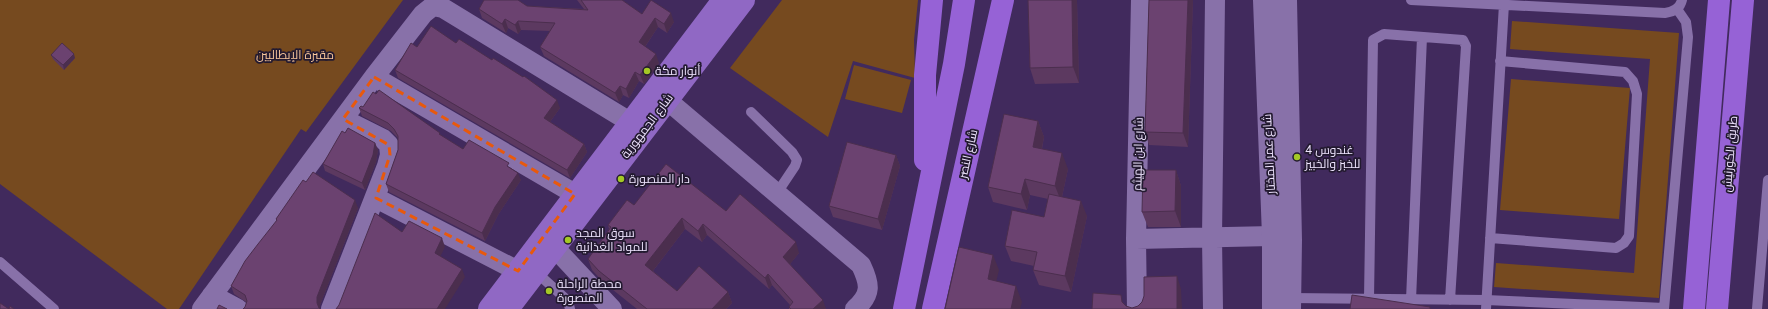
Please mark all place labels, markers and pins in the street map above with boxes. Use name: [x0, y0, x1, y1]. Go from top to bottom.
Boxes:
place label: أنوار مكة: [655, 63, 700, 79]
marker: أنوار مكة: [642, 66, 652, 76]
place label: غندوس 4 للخبز والخبيز: [1304, 142, 1360, 172]
marker: غندوس 4 للخبز والخبيز: [1292, 152, 1302, 162]
place label: دار المنصورة: [629, 171, 690, 187]
marker: دار المنصورة: [616, 174, 626, 184]
place label: سوق المجد للمواد الغذائية: [576, 225, 648, 255]
marker: سوق المجد للمواد الغذائية: [563, 235, 573, 245]
place label: محطة الراحلة المنصورة: [557, 276, 622, 306]
marker: محطة الراحلة المنصورة: [544, 286, 554, 296]

